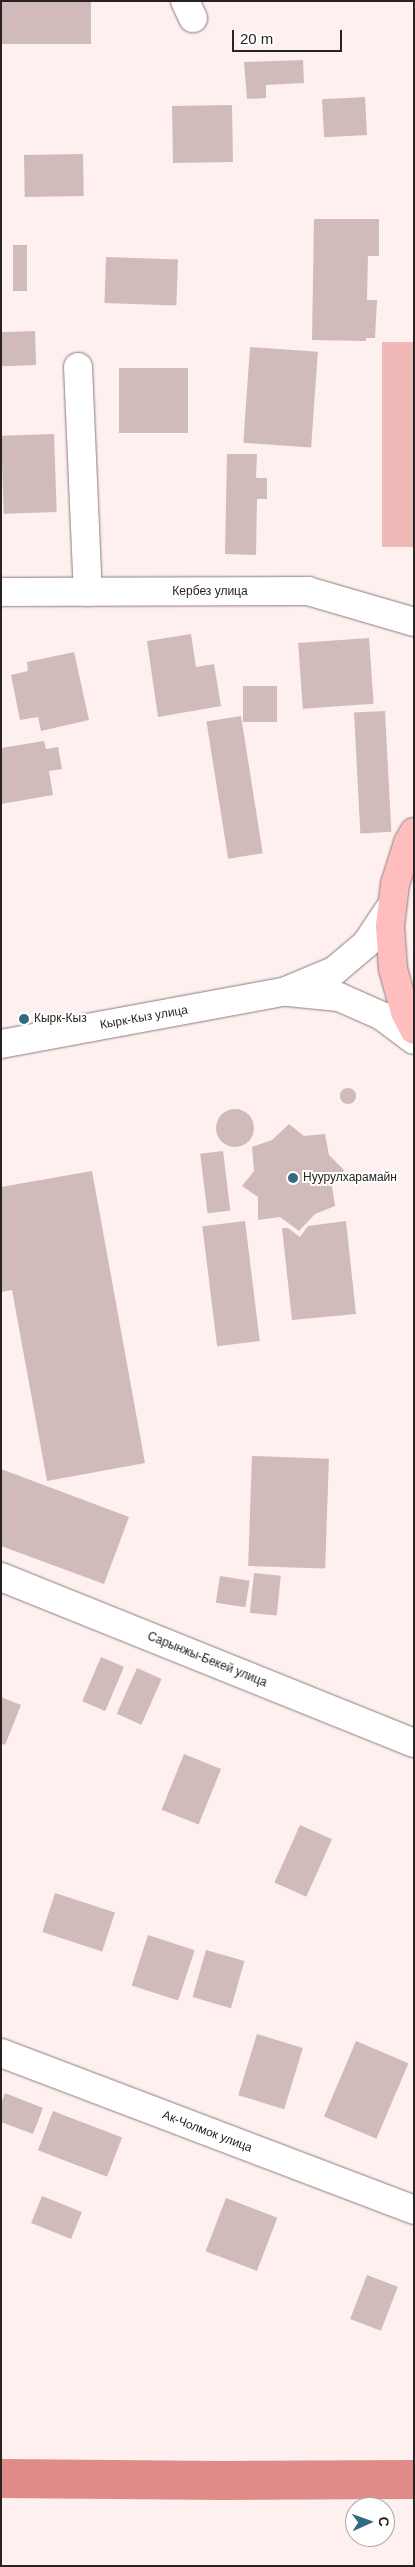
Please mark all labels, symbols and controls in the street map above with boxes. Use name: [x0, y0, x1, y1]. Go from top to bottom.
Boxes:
scale bar: [235, 20, 345, 52]
text: 20 m: [240, 30, 273, 47]
street label: Кербез улица: [172, 585, 248, 599]
street label: Кырк-Кыз улица: [99, 1003, 189, 1033]
place label: Кырк-Кыз: [34, 1012, 87, 1026]
marker: Кырк-Кыз: [18, 1013, 30, 1025]
place label: Нуурулхарамайн: [303, 1171, 397, 1185]
marker: Нуурулхарамайн: [287, 1172, 299, 1184]
street label: Сарынжы-Бекей улица: [145, 1629, 269, 1691]
street label: Ак-Чолмок улица: [160, 2108, 254, 2156]
north arrow: [345, 2497, 395, 2547]
text: С: [376, 2516, 392, 2527]

